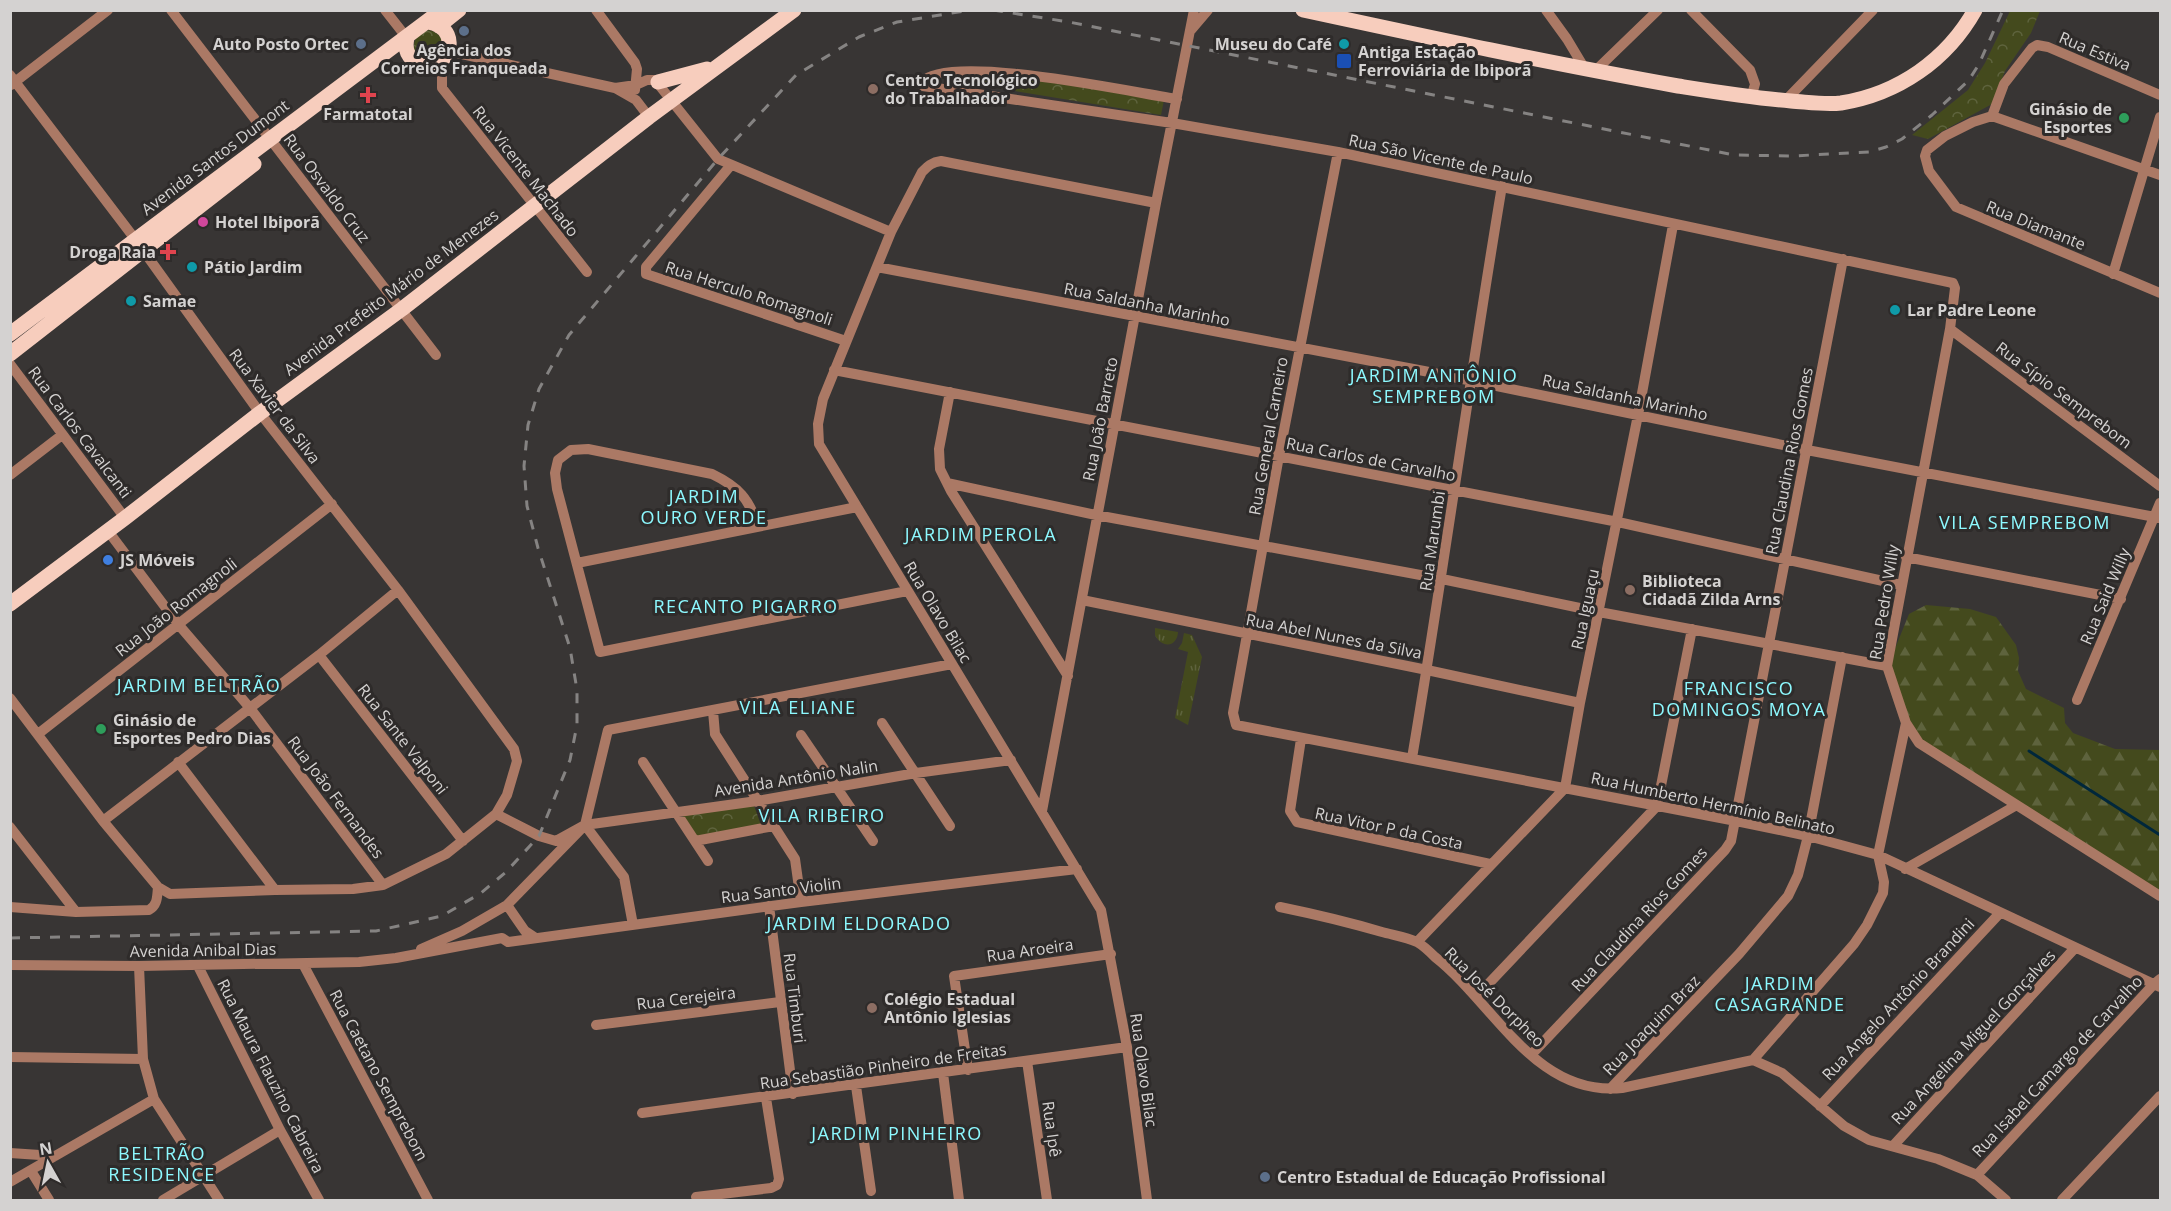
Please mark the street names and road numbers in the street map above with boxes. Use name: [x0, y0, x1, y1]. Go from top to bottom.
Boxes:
street label: Rua Estiva: [2056, 26, 2134, 76]
street label: Avenida Santos Dumont: [137, 94, 294, 220]
street label: Rua Vicente Machado: [468, 101, 584, 241]
street label: Rua Osvaldo Cruz: [279, 129, 375, 247]
street label: Rua São Vicente de Paulo: [1347, 129, 1535, 189]
street label: Rua Diamante: [1983, 195, 2089, 255]
street label: Avenida Prefeito Mário de Menezes: [279, 204, 503, 380]
street label: Rua Herculo Romagnoli: [662, 256, 836, 330]
street label: Rua Saldanha Marinho: [1062, 277, 1232, 331]
street label: Rua Sípio Semprebom: [1991, 336, 2137, 454]
street label: Rua Xavier da Silva: [224, 344, 326, 468]
street label: Rua João Barreto: [1077, 355, 1123, 483]
street label: Rua General Carneiro: [1243, 355, 1293, 517]
street label: Rua Carlos Cavalcanti: [23, 362, 137, 502]
street label: Rua Claudina Rios Gomes: [1760, 366, 1818, 556]
street label: Rua Saldanha Marinho: [1540, 369, 1710, 425]
street label: Rua Carlos de Carvalho: [1284, 432, 1458, 486]
street label: Rua Marumbi: [1414, 489, 1450, 593]
street label: Rua Pedro Willy: [1864, 542, 1904, 661]
street label: Rua Said Willy: [2075, 543, 2136, 648]
street label: Rua João Romagnoli: [111, 553, 241, 661]
street label: Rua Olavo Bilac: [899, 557, 977, 667]
street label: Rua Iguaçu: [1566, 567, 1604, 651]
street label: Rua Abel Nunes da Silva: [1244, 608, 1424, 664]
street label: Rua Sante Valponi: [353, 679, 453, 799]
street label: Rua João Fernandes: [283, 731, 389, 863]
street label: Avenida Antônio Nalin: [713, 754, 879, 802]
street label: Rua Humberto Hermínio Belinato: [1589, 766, 1837, 840]
street label: Rua Vitor P da Costa: [1313, 802, 1465, 854]
street label: Rua Claudina Rios Gomes: [1566, 842, 1712, 996]
street label: Rua Santo Violin: [720, 872, 842, 908]
street label: Rua Angelo Antônio Brandini: [1817, 913, 1979, 1085]
street label: Rua Aroeira: [985, 933, 1075, 967]
street label: Avenida Anibal Dias: [129, 938, 277, 962]
street label: Rua José Dorpheo: [1440, 942, 1550, 1052]
street label: Rua Angelina Miguel Gonçalves: [1886, 945, 2060, 1129]
street label: Rua Timburi: [779, 952, 811, 1044]
street label: Rua Joaquim Braz: [1597, 970, 1705, 1080]
street label: Rua Isabel Camargo de Carvalho: [1967, 970, 2147, 1162]
street label: Rua Maura Flauzino Cabreira: [212, 975, 330, 1177]
street label: Rua Cerejeira: [635, 981, 737, 1015]
street label: Rua Caetano Semprebom: [324, 986, 434, 1164]
street label: Rua Olavo Bilac: [1125, 1012, 1163, 1129]
street label: Rua Sebastião Pinheiro de Freitas: [758, 1038, 1008, 1094]
street label: Rua Ipê: [1037, 1100, 1067, 1158]

